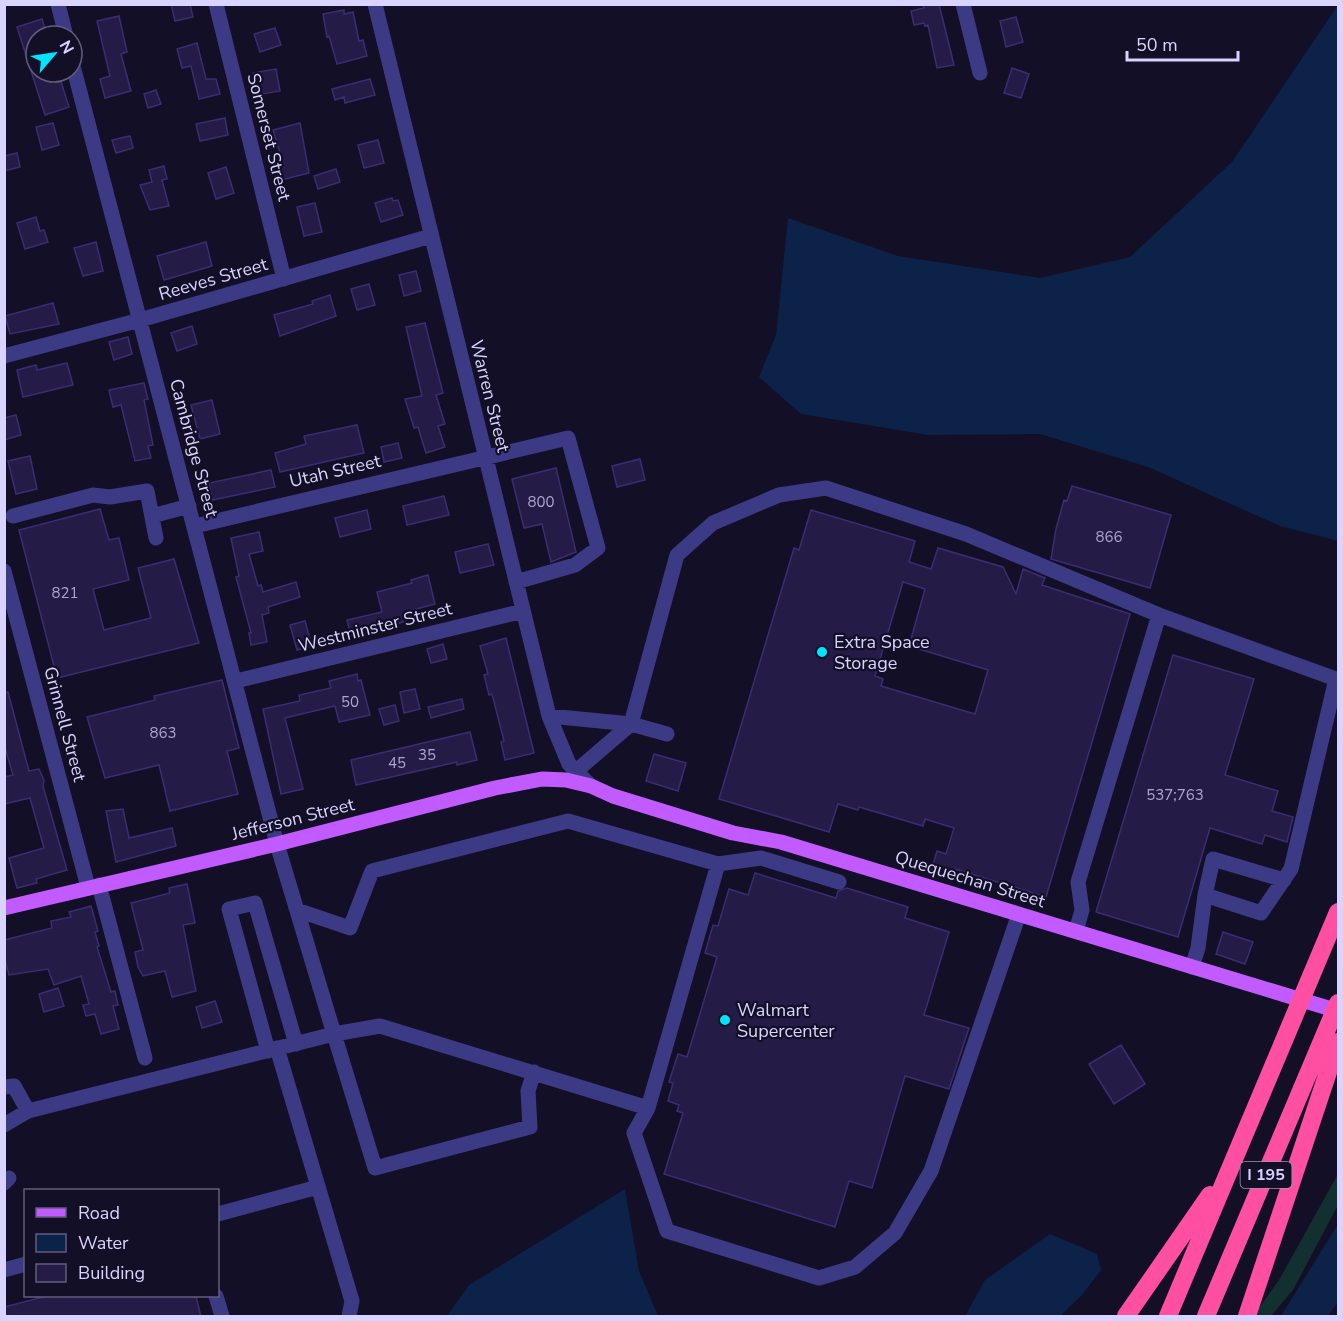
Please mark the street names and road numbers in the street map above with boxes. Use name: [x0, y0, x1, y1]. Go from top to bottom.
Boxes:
street label: Somerset Street: [242, 71, 297, 204]
street label: Reeves Street: [156, 252, 271, 306]
street label: Warren Street: [464, 337, 516, 455]
street label: Cambridge Street: [164, 376, 224, 520]
street label: Utah Street: [287, 449, 384, 493]
street label: Westminster Street: [296, 596, 455, 658]
street label: Grinnell Street: [38, 664, 92, 785]
street label: Jefferson Street: [228, 792, 357, 846]
street label: Quequechan Street: [892, 845, 1049, 913]
road number: I 195: [1240, 1162, 1292, 1188]

